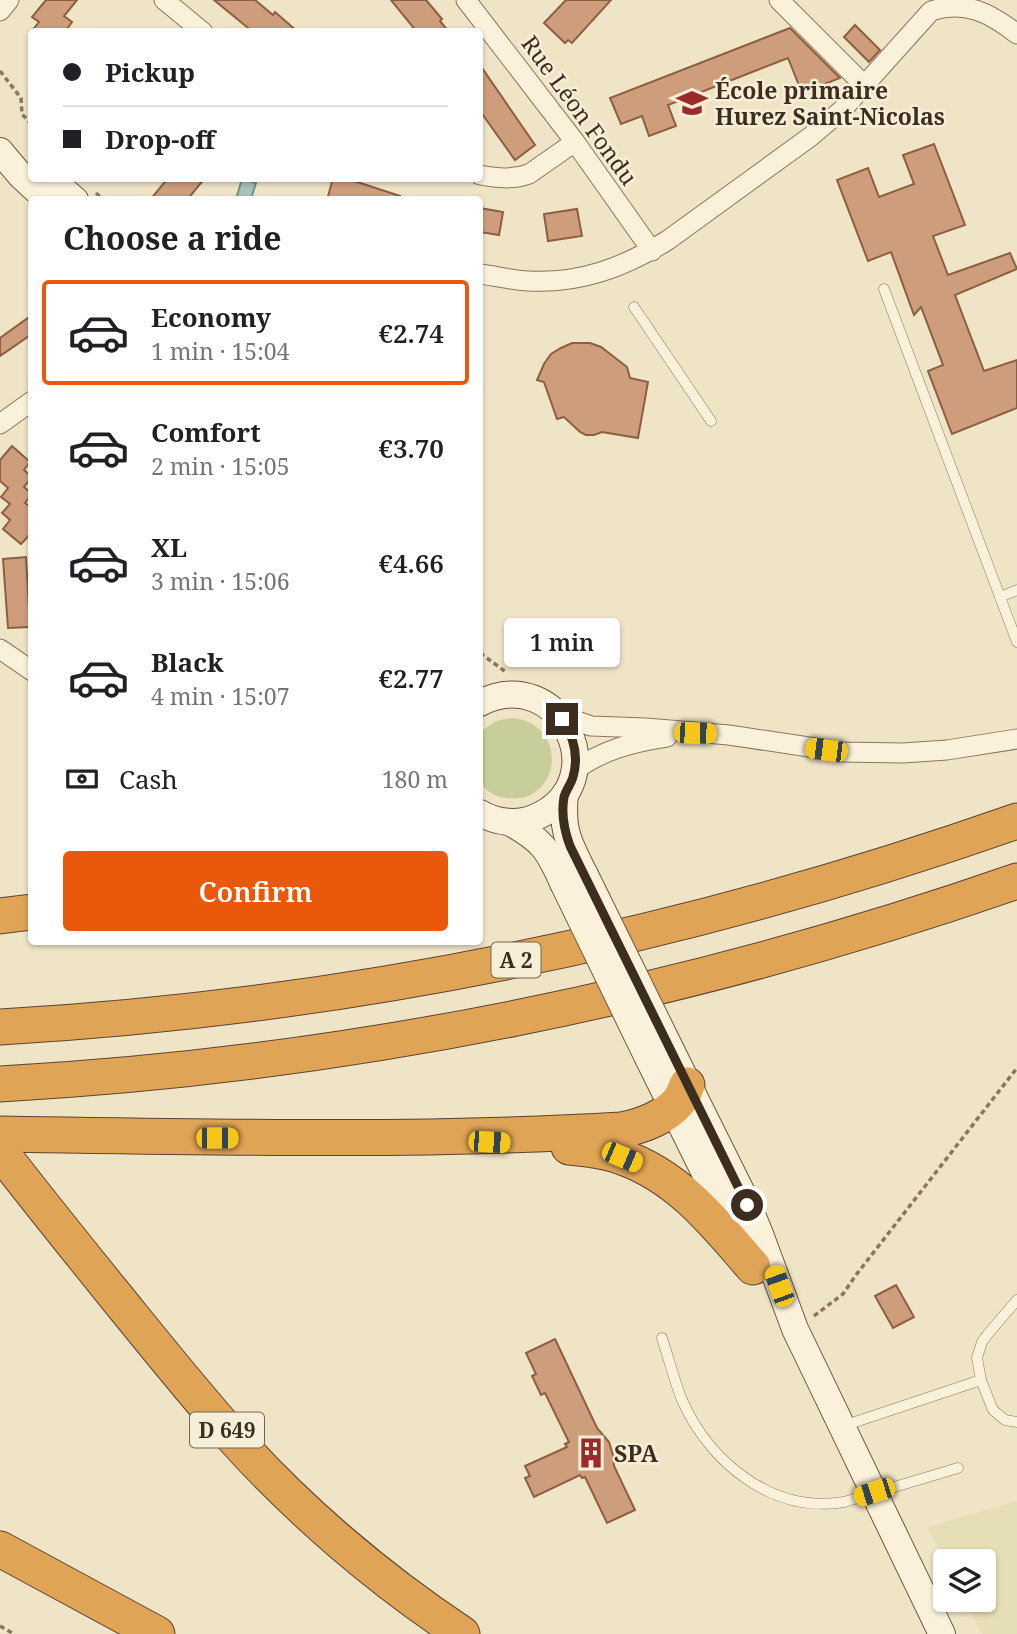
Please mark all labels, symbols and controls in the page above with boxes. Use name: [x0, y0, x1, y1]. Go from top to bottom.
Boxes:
street label: Rue Léon Fondu: [515, 29, 646, 192]
text: Pickup: [105, 54, 195, 90]
place label: École primaire Hurez Saint-Nicolas: [715, 74, 945, 132]
school or university icon: École primaire Hurez Saint-Nicolas: [675, 86, 709, 120]
text: Drop-off: [105, 121, 215, 157]
text: Choose a ride: [63, 216, 282, 259]
text: Economy: [151, 299, 271, 335]
icon: car: [67, 301, 130, 364]
text: €2.74: [378, 315, 444, 351]
text: 1 min · 15:04: [151, 335, 289, 367]
text: Comfort: [151, 414, 261, 450]
icon: car: [67, 416, 130, 479]
text: €3.70: [378, 430, 444, 466]
text: 2 min · 15:05: [151, 450, 289, 482]
text: XL: [151, 529, 187, 565]
icon: car: [67, 531, 130, 594]
text: €4.66: [378, 545, 444, 581]
text: 3 min · 15:06: [151, 565, 289, 597]
callout: 1 min: [504, 618, 620, 666]
text: 1 min: [530, 626, 594, 658]
text: Black: [151, 644, 224, 680]
icon: car: [67, 646, 130, 709]
text: €2.77: [378, 660, 444, 696]
text: 4 min · 15:07: [151, 680, 289, 712]
route end: [546, 703, 578, 735]
car: [674, 722, 717, 744]
car: [804, 737, 849, 763]
icon: cash: [63, 760, 101, 798]
text: Cash: [119, 761, 178, 797]
text: 180 m: [382, 763, 448, 795]
button: Confirm: [63, 851, 448, 931]
road number: A 2: [491, 942, 540, 978]
car: [197, 1128, 239, 1149]
car: [468, 1130, 511, 1154]
car: [599, 1139, 646, 1175]
route start: [731, 1189, 763, 1221]
car: [762, 1263, 797, 1309]
road number: D 649: [190, 1412, 264, 1448]
building icon: SPA: [574, 1436, 608, 1470]
place label: SPA: [614, 1437, 659, 1469]
car: [851, 1476, 898, 1508]
map controls: [933, 1549, 996, 1612]
button: layers: [933, 1549, 996, 1612]

